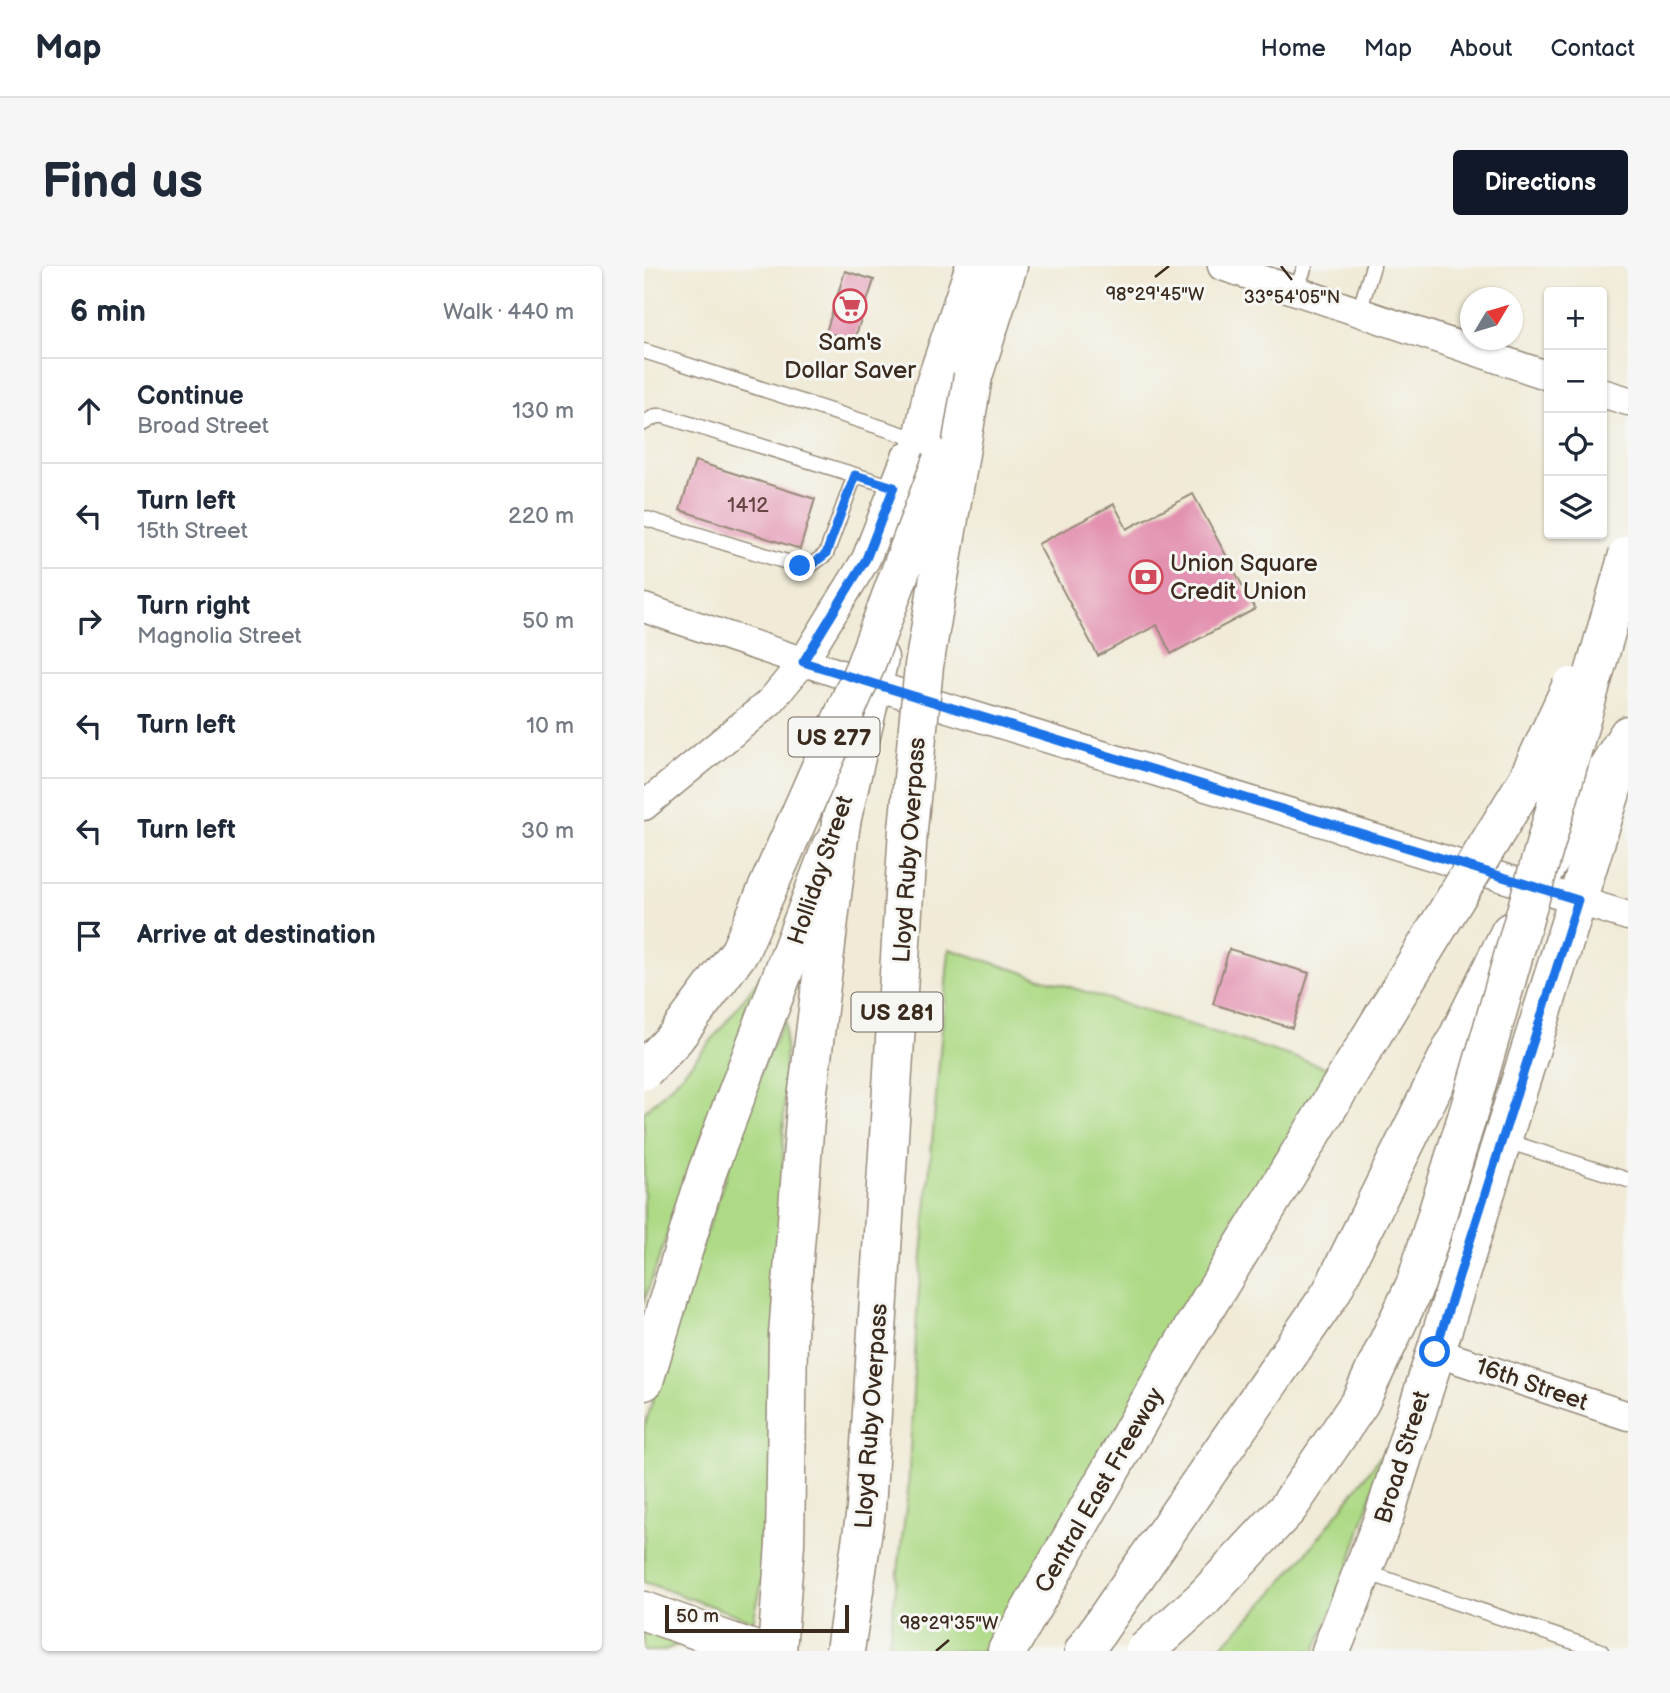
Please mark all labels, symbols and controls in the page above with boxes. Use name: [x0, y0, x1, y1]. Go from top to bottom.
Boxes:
text: Map: [35, 28, 101, 68]
text: Home: [1261, 34, 1326, 63]
text: Map: [1364, 34, 1412, 63]
text: About: [1450, 34, 1512, 63]
text: Contact: [1550, 34, 1635, 63]
button: Directions: [1453, 150, 1628, 215]
text: Find us: [42, 153, 203, 212]
text: 98°29'45"W: [1106, 284, 1205, 305]
supermarket icon: Sam's Dollar Saver: [831, 287, 869, 325]
text: 33°54'05"N: [1244, 287, 1340, 308]
north arrow: [1460, 287, 1523, 350]
map controls: [1544, 287, 1607, 539]
button: +: [1544, 287, 1607, 350]
text: 6 min: [70, 294, 146, 330]
text: Walk · 440 m: [443, 298, 574, 326]
place label: Sam's Dollar Saver: [784, 328, 916, 385]
button: −: [1544, 350, 1607, 413]
text: Continue: [137, 381, 244, 412]
icon: ahead: [70, 392, 108, 430]
text: 130 m: [512, 397, 574, 425]
text: Broad Street: [137, 412, 269, 440]
button: locate: [1544, 413, 1607, 476]
button: layers: [1544, 476, 1607, 539]
text: Turn left: [137, 486, 236, 517]
house number: 1412: [727, 493, 769, 518]
icon: left: [70, 497, 108, 535]
text: 220 m: [508, 502, 574, 530]
text: 15th Street: [137, 517, 248, 545]
place label: Union Square Credit Union: [1170, 549, 1318, 606]
route end: [784, 550, 815, 581]
bank icon: Union Square Credit Union: [1127, 558, 1165, 596]
text: Turn right: [137, 591, 250, 622]
icon: right: [70, 602, 108, 640]
text: 50 m: [522, 607, 574, 635]
text: Magnolia Street: [137, 622, 302, 650]
icon: left: [70, 707, 108, 745]
text: Turn left: [137, 710, 236, 741]
text: 10 m: [526, 712, 574, 740]
road number: US 277: [788, 718, 879, 757]
street label: Lloyd Ruby Overpass: [887, 736, 932, 964]
street label: Holliday Street: [781, 791, 860, 949]
icon: left: [70, 812, 108, 850]
text: Turn left: [137, 815, 236, 846]
text: 30 m: [521, 817, 574, 845]
icon: arrive: [70, 917, 108, 955]
text: Arrive at destination: [137, 920, 376, 951]
road number: US 281: [852, 992, 942, 1032]
street label: Lloyd Ruby Overpass: [849, 1302, 894, 1530]
route start: [1419, 1336, 1450, 1367]
street label: 16th Street: [1472, 1352, 1592, 1417]
street label: Central East Freeway: [1029, 1382, 1170, 1598]
street label: Broad Street: [1369, 1387, 1437, 1527]
scale bar: [665, 1602, 849, 1634]
text: 50 m: [676, 1605, 719, 1628]
text: 98°29'35"W: [900, 1613, 999, 1634]

